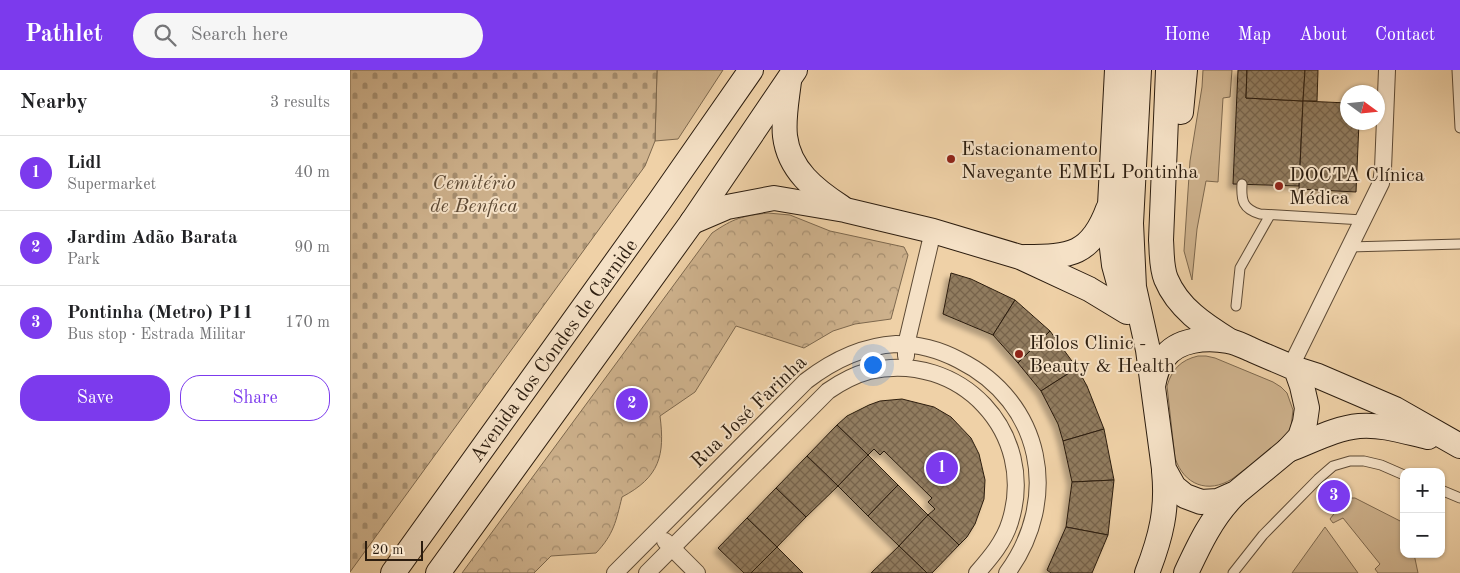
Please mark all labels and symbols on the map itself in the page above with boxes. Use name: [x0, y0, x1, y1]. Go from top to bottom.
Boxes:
north arrow: [1340, 85, 1385, 130]
place label: Estacionamento Navegante EMEL Pontinha: [961, 140, 1198, 183]
marker: Estacionamento Navegante EMEL Pontinha: [945, 153, 957, 165]
place label: DOCTA Clínica Médica: [1289, 166, 1425, 209]
park label: Cemitério de Benfica: [430, 174, 518, 217]
marker: DOCTA Clínica Médica: [1273, 180, 1285, 192]
street label: Avenida dos Condes de Carnide: [467, 236, 642, 466]
place label: Holos Clinic - Beauty & Health: [1029, 334, 1175, 377]
marker: Holos Clinic - Beauty & Health: [1013, 348, 1025, 360]
street label: Rua José Farinha: [688, 352, 811, 472]
your location: [860, 352, 886, 378]
pin: 2: [616, 385, 648, 423]
pin: 1: [926, 449, 958, 487]
pin: 3: [1318, 477, 1350, 515]
scale bar: [365, 538, 422, 561]

